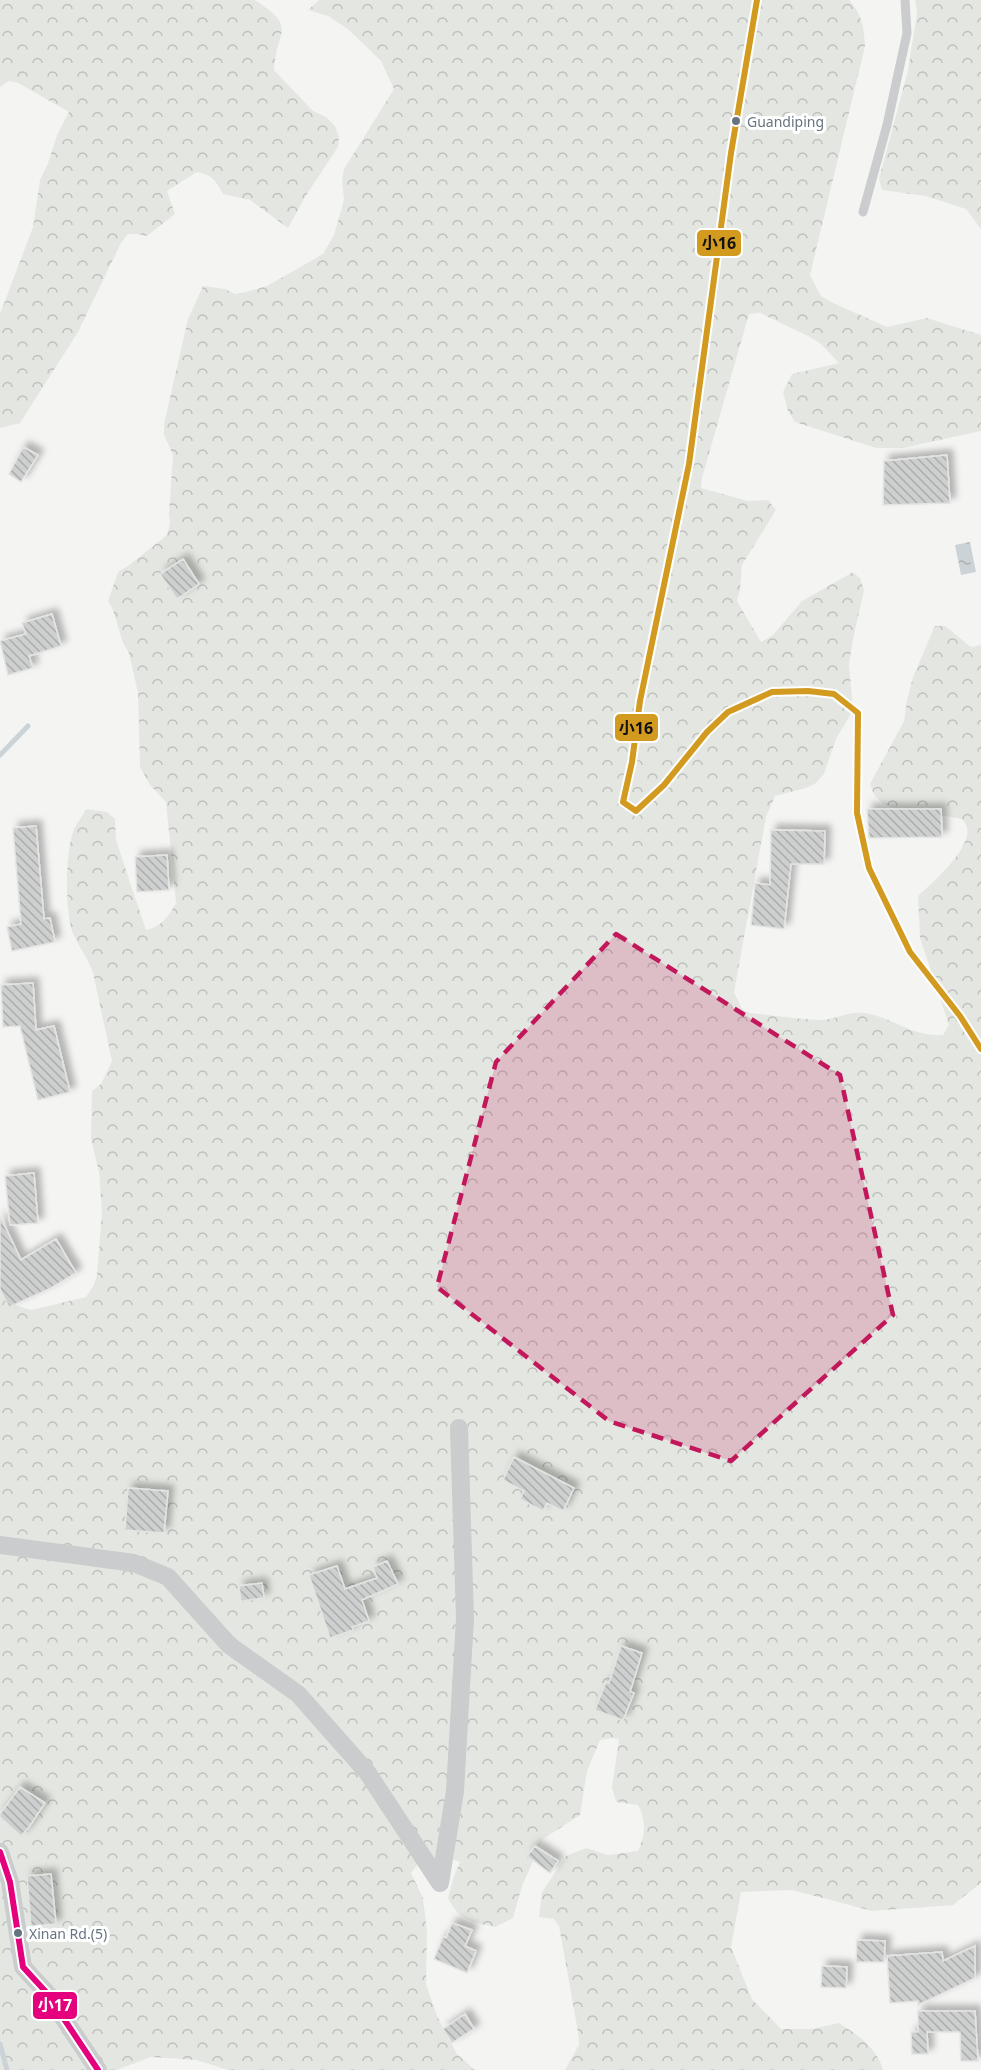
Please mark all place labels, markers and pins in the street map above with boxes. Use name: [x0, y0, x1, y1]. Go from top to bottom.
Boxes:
place label: Guandiping: [747, 112, 824, 131]
marker: Guandiping: [730, 115, 742, 127]
place label: Xinan Rd.(5): [29, 1924, 107, 1943]
marker: Xinan Rd.(5): [12, 1927, 24, 1939]

